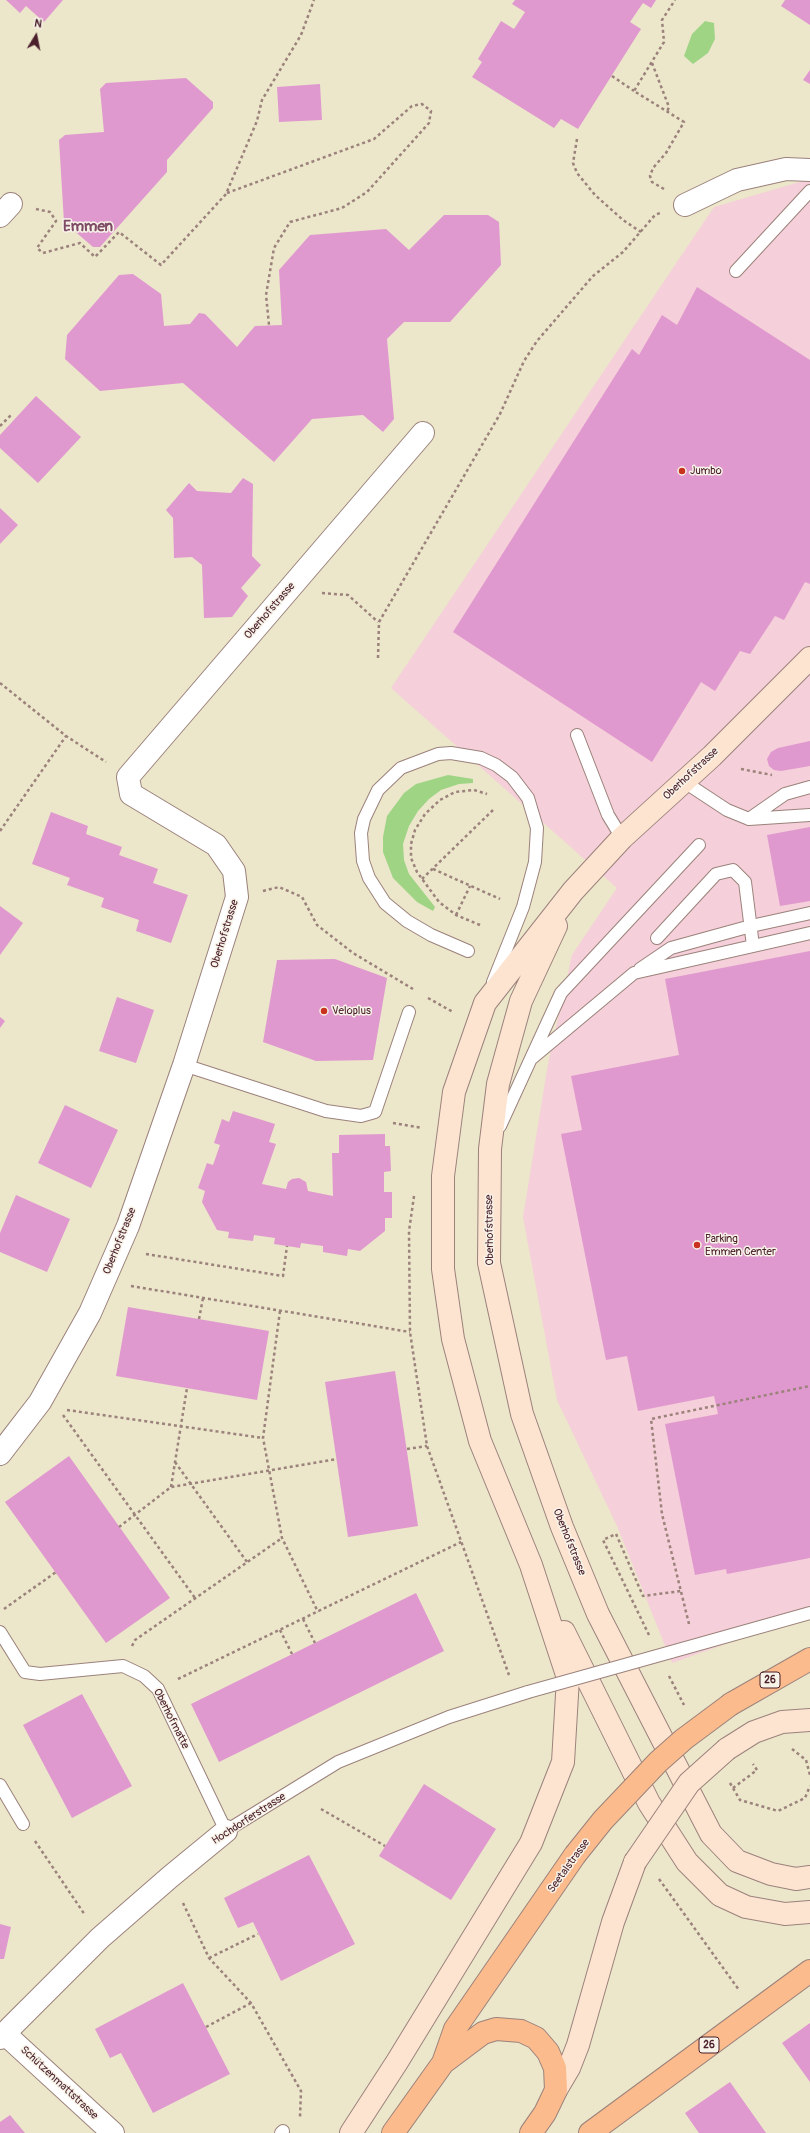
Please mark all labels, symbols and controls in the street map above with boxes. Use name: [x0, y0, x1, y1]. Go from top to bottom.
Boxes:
north arrow: [16, 16, 56, 56]
text: N: [33, 17, 43, 31]
district label: Emmen: [63, 218, 113, 236]
place label: Jumbo: [690, 464, 722, 478]
marker: Jumbo: [677, 466, 687, 476]
street label: Oberhofstrasse: [242, 580, 298, 642]
street label: Oberhofstrasse: [661, 745, 721, 803]
street label: Oberhofstrasse: [208, 898, 242, 970]
place label: Veloplus: [332, 1004, 371, 1018]
marker: Veloplus: [319, 1006, 329, 1016]
street label: Oberhofstrasse: [483, 1194, 497, 1266]
street label: Oberhofstrasse: [101, 1206, 139, 1276]
place label: Parking Emmen Center: [705, 1232, 776, 1258]
marker: Parking Emmen Center: [692, 1240, 702, 1250]
street label: Oberhofstrasse: [550, 1507, 588, 1577]
road number: 26: [760, 1672, 780, 1688]
street label: Oberhofmatte: [150, 1687, 192, 1751]
street label: Hochdorferstrasse: [210, 1790, 288, 1848]
street label: Seetalstrasse: [545, 1837, 593, 1895]
road number: 26: [699, 2037, 719, 2053]
street label: Schützenmattstrasse: [17, 2044, 101, 2122]

